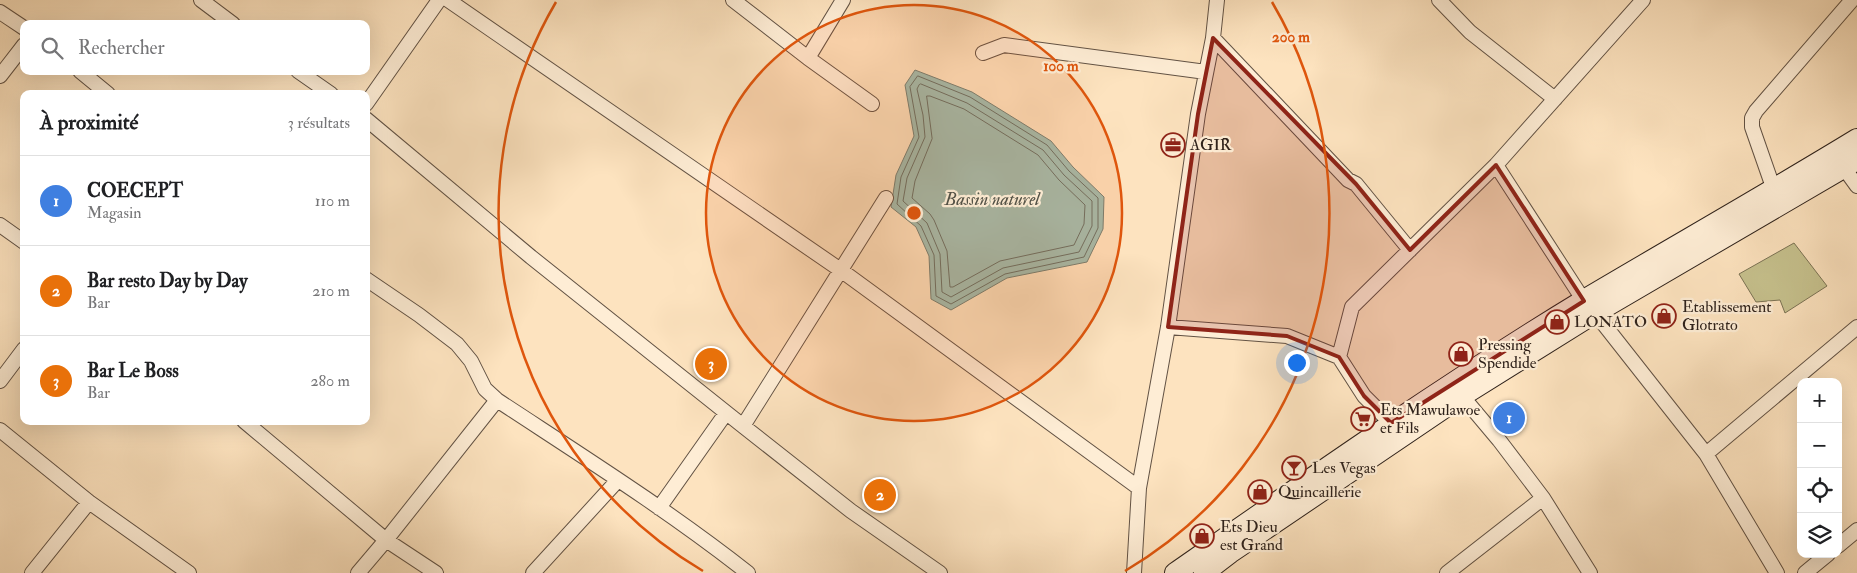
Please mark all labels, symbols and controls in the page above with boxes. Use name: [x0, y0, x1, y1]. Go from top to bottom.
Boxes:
search box: [20, 20, 370, 75]
text: 200 m: [1272, 28, 1310, 47]
icon: search: [38, 34, 66, 62]
text: Rechercher: [78, 36, 165, 60]
text: 100 m: [1043, 57, 1079, 76]
text: À proximité: [40, 109, 138, 136]
text: 3 résultats: [288, 113, 350, 133]
office icon: AGIR: [1160, 132, 1186, 158]
place label: AGIR: [1189, 135, 1232, 155]
text: COECEPT: [87, 179, 183, 203]
water label: Bassin naturel: [944, 188, 1041, 211]
text: 1: [53, 191, 59, 211]
text: 110 m: [315, 191, 350, 211]
text: Magasin: [87, 203, 141, 223]
centre of rings: [905, 204, 923, 222]
text: Bar resto Day by Day: [87, 269, 248, 293]
text: 2: [52, 281, 60, 301]
text: 210 m: [312, 281, 350, 301]
text: Bar: [87, 293, 110, 313]
place label: Etablissement Glotrato: [1682, 297, 1771, 335]
shop icon: Etablissement Glotrato: [1651, 303, 1677, 329]
shop icon: LONATO: [1544, 309, 1570, 335]
place label: LONATO: [1574, 312, 1647, 332]
place label: Pressing Spendide: [1478, 335, 1537, 374]
shop icon: Pressing Spendide: [1448, 341, 1474, 367]
pin: 3: [695, 345, 727, 383]
your location: [1284, 350, 1310, 376]
text: Bar Le Boss: [87, 359, 179, 383]
text: 3: [53, 371, 59, 391]
text: 280 m: [310, 371, 350, 391]
map controls: [1797, 378, 1842, 558]
button: +: [1797, 378, 1842, 423]
text: Bar: [87, 383, 110, 403]
pin: 1: [1493, 399, 1525, 437]
place label: Ets Mawulawoe et Fils: [1380, 400, 1480, 438]
supermarket icon: Ets Mawulawoe et Fils: [1350, 406, 1376, 432]
button: −: [1797, 423, 1842, 468]
bar icon: Les Vegas: [1281, 455, 1307, 481]
place label: Les Vegas: [1312, 458, 1376, 478]
button: locate: [1797, 468, 1842, 513]
pin: 2: [864, 476, 896, 514]
shop icon: Quincaillerie: [1247, 479, 1273, 505]
place label: Quincaillerie: [1278, 482, 1362, 502]
button: layers: [1797, 513, 1842, 558]
place label: Ets Dieu est Grand: [1220, 517, 1283, 555]
shop icon: Ets Dieu est Grand: [1189, 523, 1215, 549]

